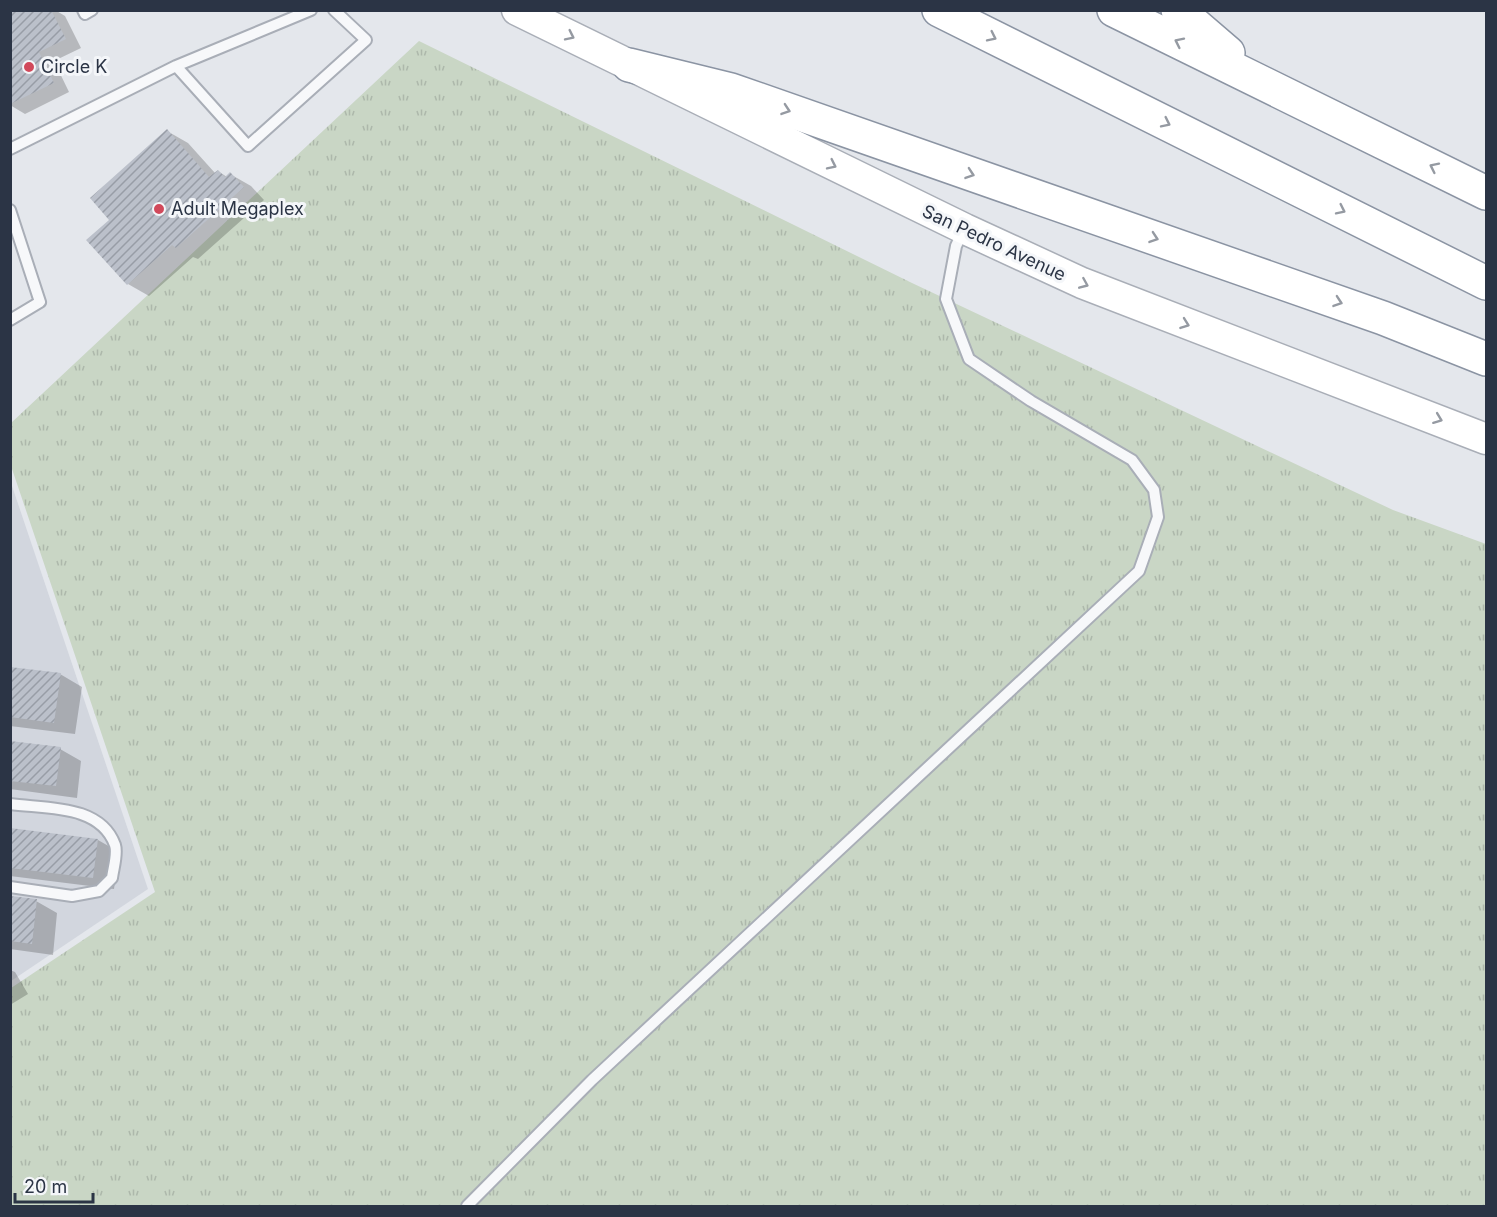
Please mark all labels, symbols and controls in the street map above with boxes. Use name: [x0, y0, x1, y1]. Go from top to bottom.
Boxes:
one-way arrow: [564, 29, 575, 41]
one-way arrow: [985, 29, 996, 41]
one-way arrow: [1174, 38, 1185, 49]
place label: Circle K: [41, 56, 107, 77]
marker: Circle K: [22, 60, 36, 74]
one-way arrow: [780, 102, 791, 115]
one-way arrow: [1160, 116, 1171, 128]
one-way arrow: [826, 157, 837, 169]
one-way arrow: [1429, 163, 1440, 175]
one-way arrow: [964, 166, 975, 179]
place label: Adult Megaplex: [171, 198, 304, 219]
street label: San Pedro Avenue: [919, 200, 1069, 285]
marker: Adult Megaplex: [152, 202, 166, 216]
one-way arrow: [1335, 203, 1346, 215]
one-way arrow: [1148, 231, 1159, 244]
one-way arrow: [1078, 277, 1089, 289]
one-way arrow: [1333, 295, 1343, 308]
one-way arrow: [1179, 317, 1190, 329]
one-way arrow: [1432, 412, 1443, 424]
scale bar: [15, 1166, 93, 1204]
text: 20 m: [24, 1176, 67, 1197]

